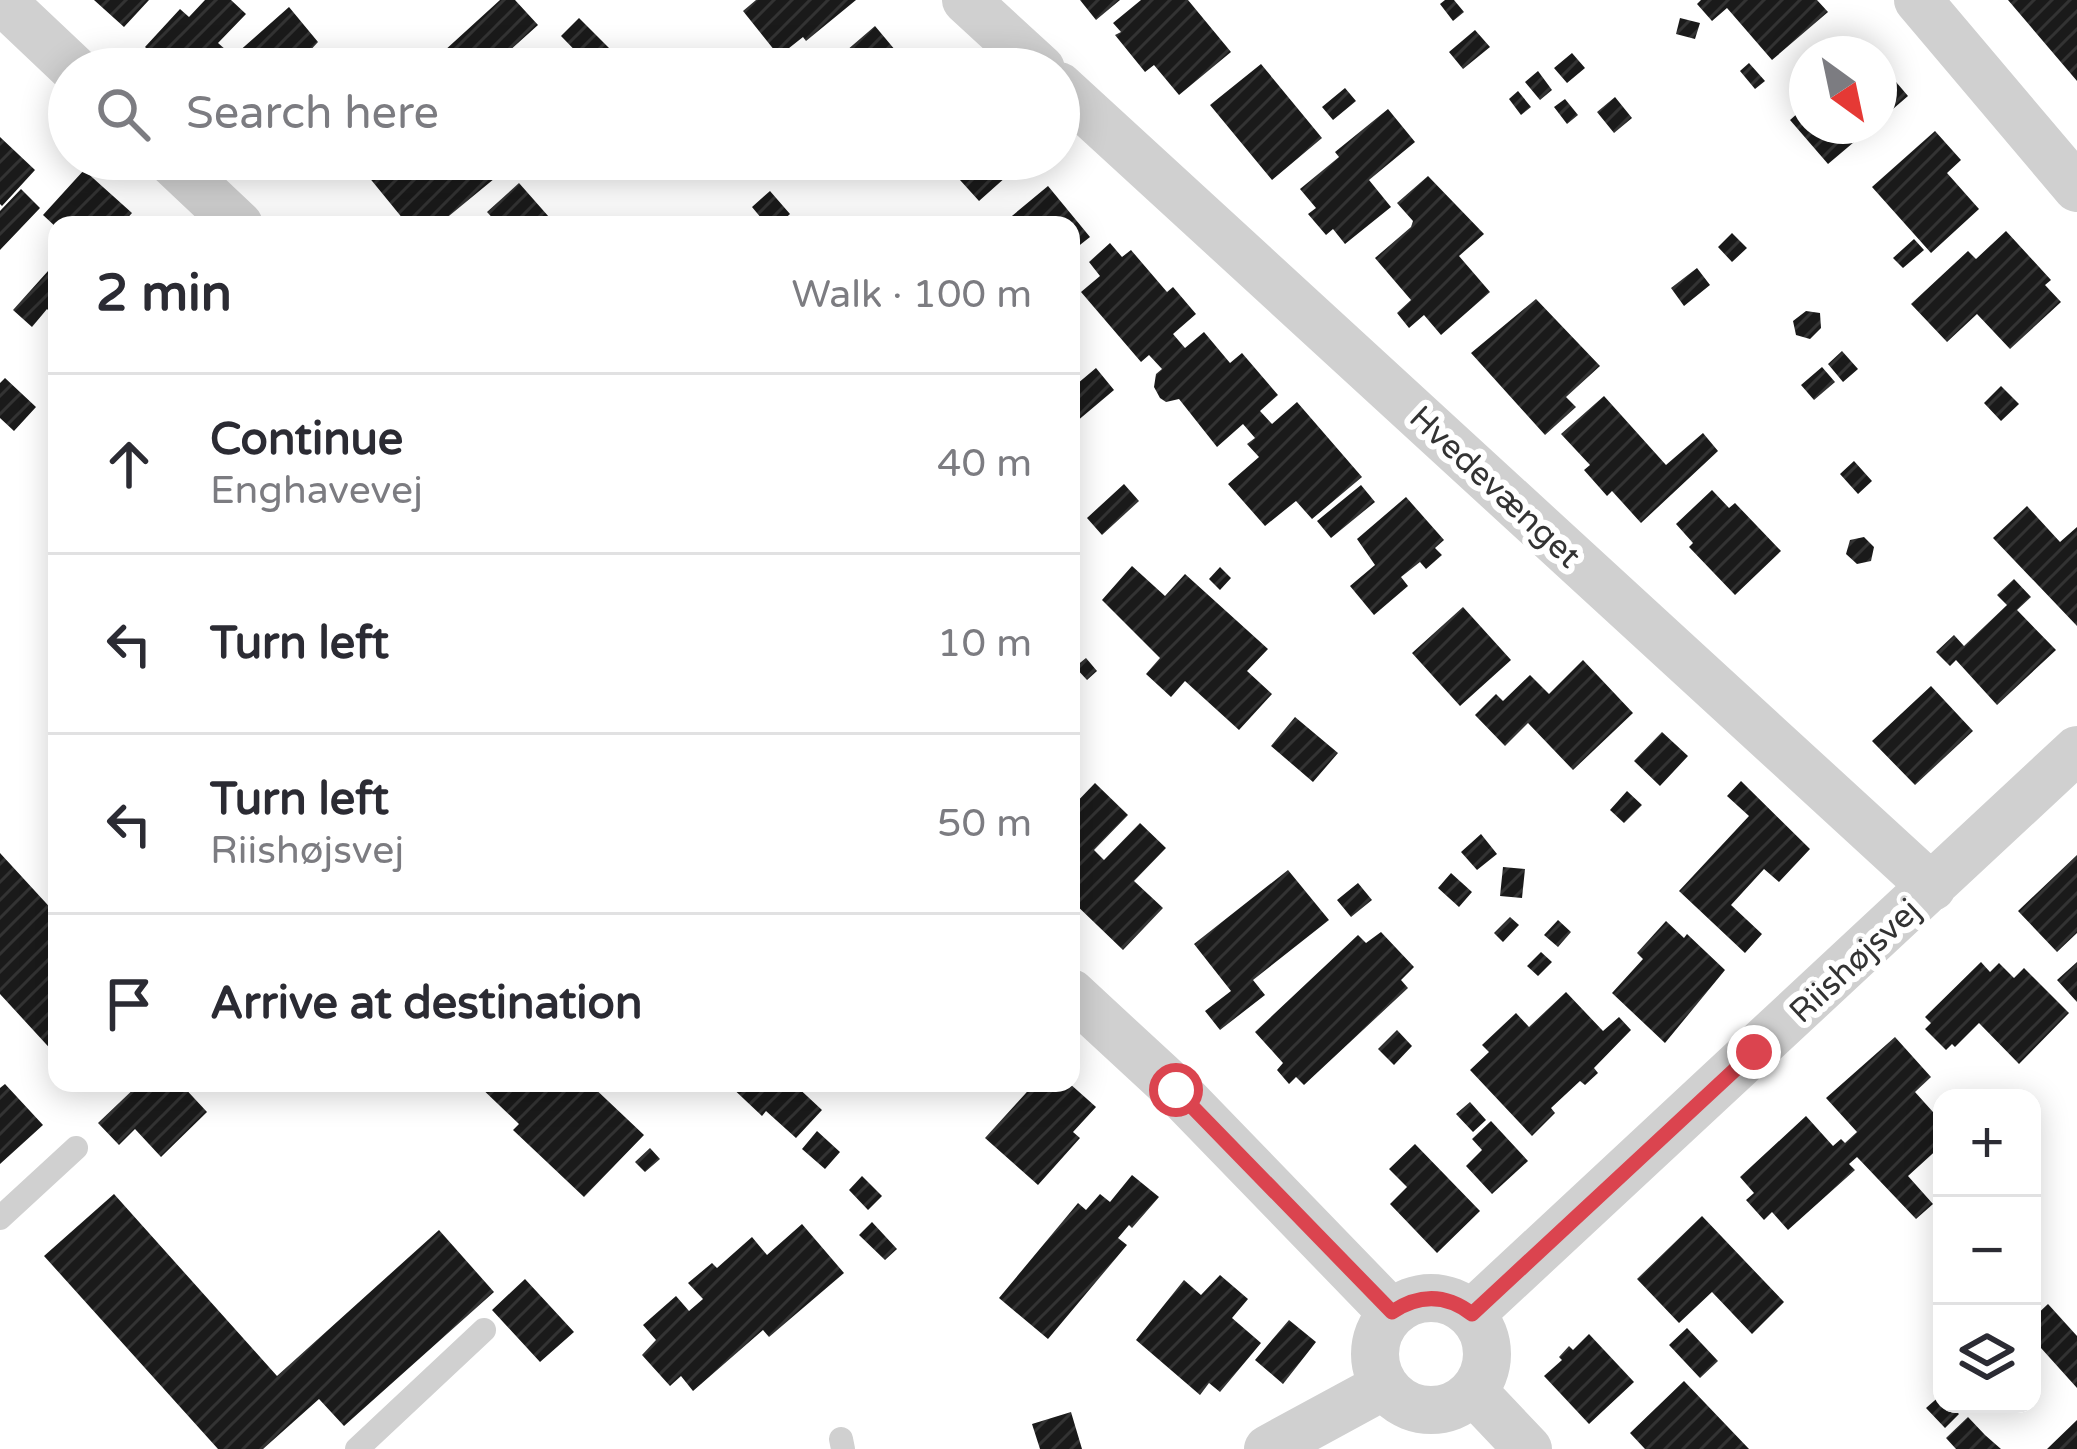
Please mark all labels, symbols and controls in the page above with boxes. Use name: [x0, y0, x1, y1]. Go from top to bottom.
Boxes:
north arrow: [1789, 36, 1897, 144]
search box: [48, 48, 1080, 180]
icon: search: [90, 81, 156, 147]
text: Search here: [186, 87, 439, 141]
text: 2 min: [96, 263, 232, 325]
text: Walk · 100 m: [791, 271, 1032, 318]
street label: Hvedevænget: [1401, 398, 1589, 576]
text: Continue: [210, 413, 403, 467]
icon: ahead: [96, 431, 162, 497]
text: 40 m: [937, 440, 1032, 487]
text: Enghavevej: [210, 467, 423, 514]
icon: left: [96, 611, 162, 677]
text: Turn left: [210, 617, 389, 671]
text: 10 m: [937, 620, 1032, 667]
text: Turn left: [210, 773, 389, 827]
icon: left: [96, 791, 162, 857]
text: 50 m: [937, 800, 1032, 847]
text: Riishøjsvej: [210, 827, 404, 874]
street label: Riishøjsvej: [1782, 891, 1928, 1031]
icon: arrive: [96, 971, 162, 1037]
text: Arrive at destination: [210, 977, 642, 1031]
route end: [1727, 1025, 1781, 1079]
route start: [1149, 1063, 1203, 1117]
map controls: [1933, 1089, 2041, 1413]
button: +: [1933, 1089, 2041, 1197]
button: −: [1933, 1197, 2041, 1305]
button: layers: [1933, 1305, 2041, 1413]

